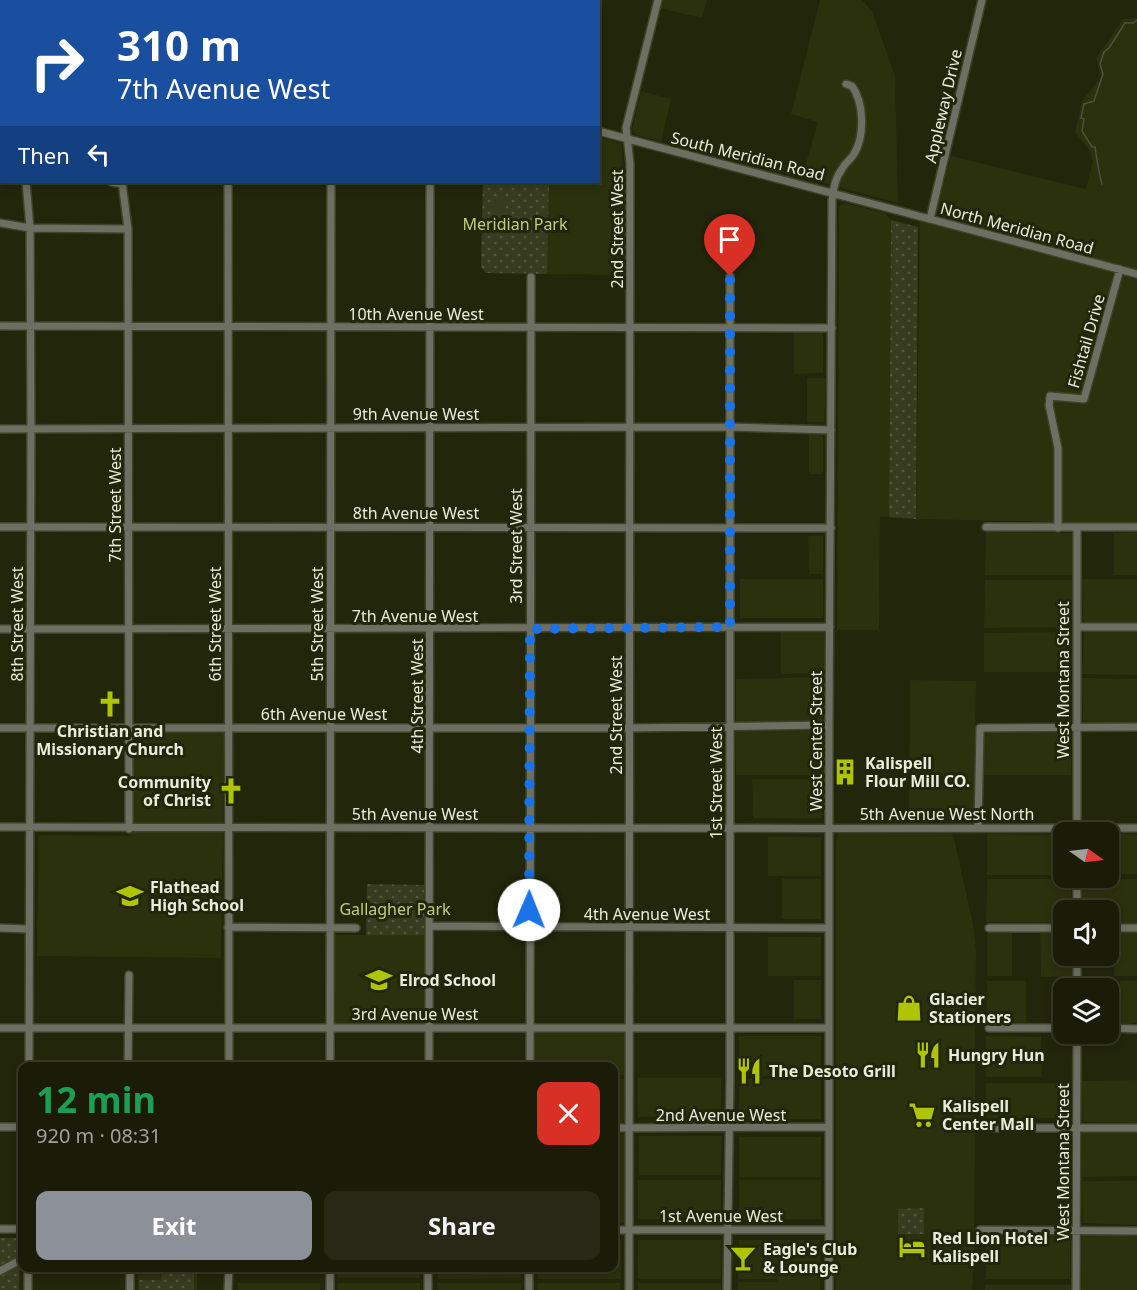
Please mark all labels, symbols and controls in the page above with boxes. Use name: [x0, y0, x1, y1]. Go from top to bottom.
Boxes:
text: 310 m: [117, 16, 241, 73]
icon: right: [18, 24, 96, 102]
street label: Appleway Drive: [919, 47, 967, 165]
text: 7th Avenue West: [117, 70, 330, 107]
street label: South Meridian Road: [669, 126, 827, 186]
icon: left: [82, 138, 115, 171]
text: Then: [18, 140, 70, 170]
street label: 2nd Street West: [606, 169, 628, 288]
street label: North Meridian Road: [938, 197, 1096, 259]
park label: Meridian Park: [462, 213, 568, 235]
pin: [704, 214, 755, 276]
icon: arrive: [713, 223, 746, 256]
street label: Fishtail Drive: [1062, 291, 1110, 391]
street label: 10th Avenue West: [348, 303, 484, 325]
street label: 9th Avenue West: [353, 403, 479, 425]
street label: 7th Street West: [104, 447, 126, 562]
street label: 3rd Street West: [505, 488, 527, 604]
street label: 8th Avenue West: [353, 502, 479, 524]
street label: 8th Street West: [6, 566, 28, 681]
street label: 6th Street West: [204, 566, 226, 681]
street label: 5th Street West: [306, 566, 328, 681]
street label: West Montana Street: [1052, 601, 1074, 759]
street label: 7th Avenue West: [352, 605, 478, 627]
street label: 4th Street West: [406, 638, 428, 753]
street label: 2nd Street West: [605, 655, 627, 774]
street label: West Center Street: [805, 671, 827, 811]
church icon: Christian and Missionary Church: [95, 689, 125, 719]
street label: 6th Avenue West: [261, 703, 387, 725]
place label: Christian and Missionary Church: [36, 720, 184, 760]
street label: 1st Street West: [705, 726, 727, 839]
place label: Kalispell Flour Mill CO.: [865, 752, 970, 792]
building icon: Kalispell Flour Mill CO.: [830, 757, 860, 787]
place label: Community of Christ: [118, 771, 212, 811]
church icon: Community of Christ: [216, 776, 246, 806]
street label: 5th Avenue West: [352, 803, 478, 825]
street label: 5th Avenue West North: [860, 803, 1034, 825]
north arrow: [1053, 822, 1119, 888]
map controls: [1053, 822, 1119, 1044]
place label: Flathead High School: [150, 876, 244, 916]
position arrow: [497, 878, 561, 942]
school or university icon: Flathead High School: [115, 881, 145, 911]
park label: Gallagher Park: [339, 898, 451, 920]
button: sound: [1053, 900, 1119, 966]
street label: 4th Avenue West: [584, 903, 710, 925]
school or university icon: Elrod School: [364, 965, 394, 995]
place label: Elrod School: [399, 969, 496, 991]
button: layers: [1053, 978, 1119, 1044]
place label: Glacier Stationers: [929, 988, 1011, 1028]
shop icon: Glacier Stationers: [894, 993, 924, 1023]
street label: 3rd Avenue West: [352, 1003, 479, 1025]
restaurant icon: Hungry Hun: [913, 1040, 943, 1070]
place label: Hungry Hun: [948, 1044, 1045, 1066]
restaurant icon: The Desoto Grill: [734, 1056, 764, 1086]
place label: The Desoto Grill: [769, 1060, 896, 1082]
text: 12 min: [36, 1075, 156, 1124]
button: close: [537, 1082, 600, 1145]
street label: West Montana Street: [1052, 1083, 1074, 1241]
place label: Kalispell Center Mall: [942, 1095, 1034, 1135]
supermarket icon: Kalispell Center Mall: [907, 1100, 937, 1130]
street label: 2nd Avenue West: [656, 1104, 786, 1126]
text: 920 m · 08:31: [36, 1122, 161, 1149]
button: Exit: [36, 1191, 312, 1260]
button: Share: [324, 1191, 600, 1260]
street label: 1st Avenue West: [659, 1205, 783, 1227]
place label: Red Lion Hotel Kalispell: [932, 1227, 1048, 1267]
hotel icon: Red Lion Hotel Kalispell: [897, 1232, 927, 1262]
place label: Eagle's Club & Lounge: [763, 1238, 857, 1278]
bar icon: Eagle's Club & Lounge: [728, 1243, 758, 1273]

